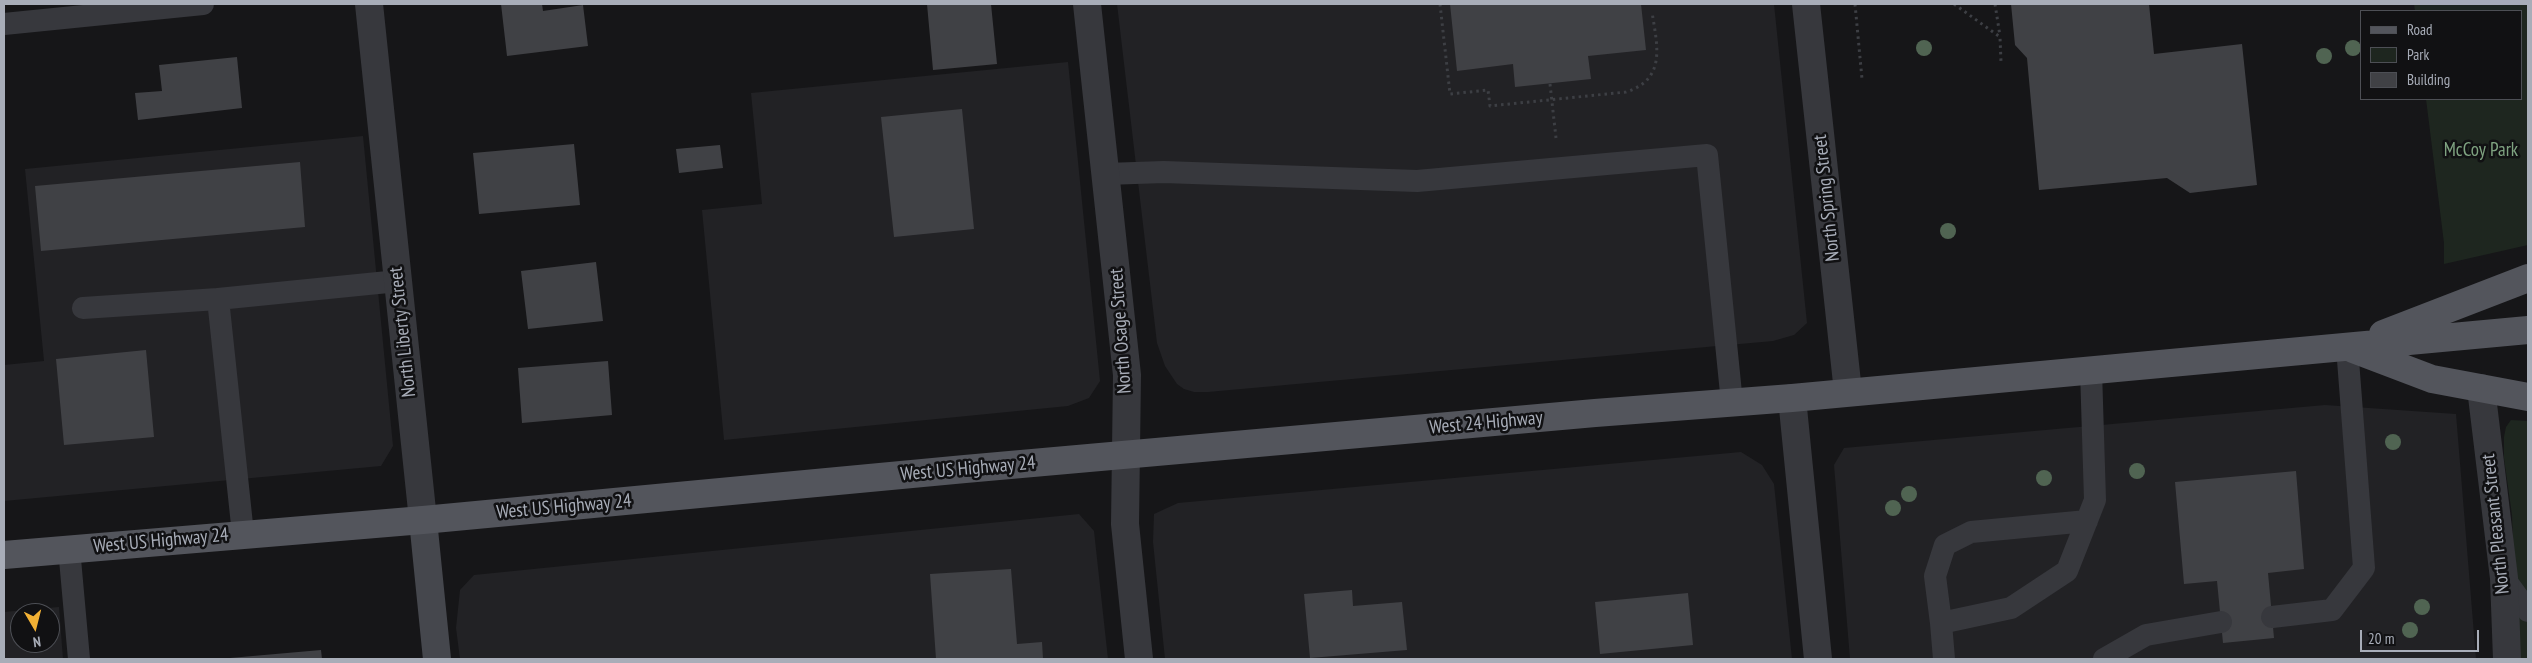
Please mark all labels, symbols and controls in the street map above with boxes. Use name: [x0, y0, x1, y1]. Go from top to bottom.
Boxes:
legend: [2360, 10, 2522, 100]
text: Road: [2407, 20, 2433, 39]
text: Park: [2407, 45, 2429, 64]
text: Building: [2407, 70, 2450, 89]
street label: North Spring Street: [1809, 133, 1845, 263]
park label: McCoy Park: [2444, 140, 2518, 162]
street label: North Liberty Street: [385, 266, 421, 398]
street label: North Osage Street: [1105, 268, 1137, 394]
street label: West 24 Highway: [1428, 407, 1544, 439]
street label: West US Highway 24: [899, 452, 1037, 486]
street label: North Pleasant Street: [2477, 453, 2515, 595]
street label: West US Highway 24: [495, 490, 633, 524]
street label: West US Highway 24: [92, 524, 230, 558]
north arrow: [10, 603, 60, 653]
scale bar: [2362, 620, 2481, 652]
text: 20 m: [2368, 629, 2394, 648]
text: N: [32, 632, 42, 651]

